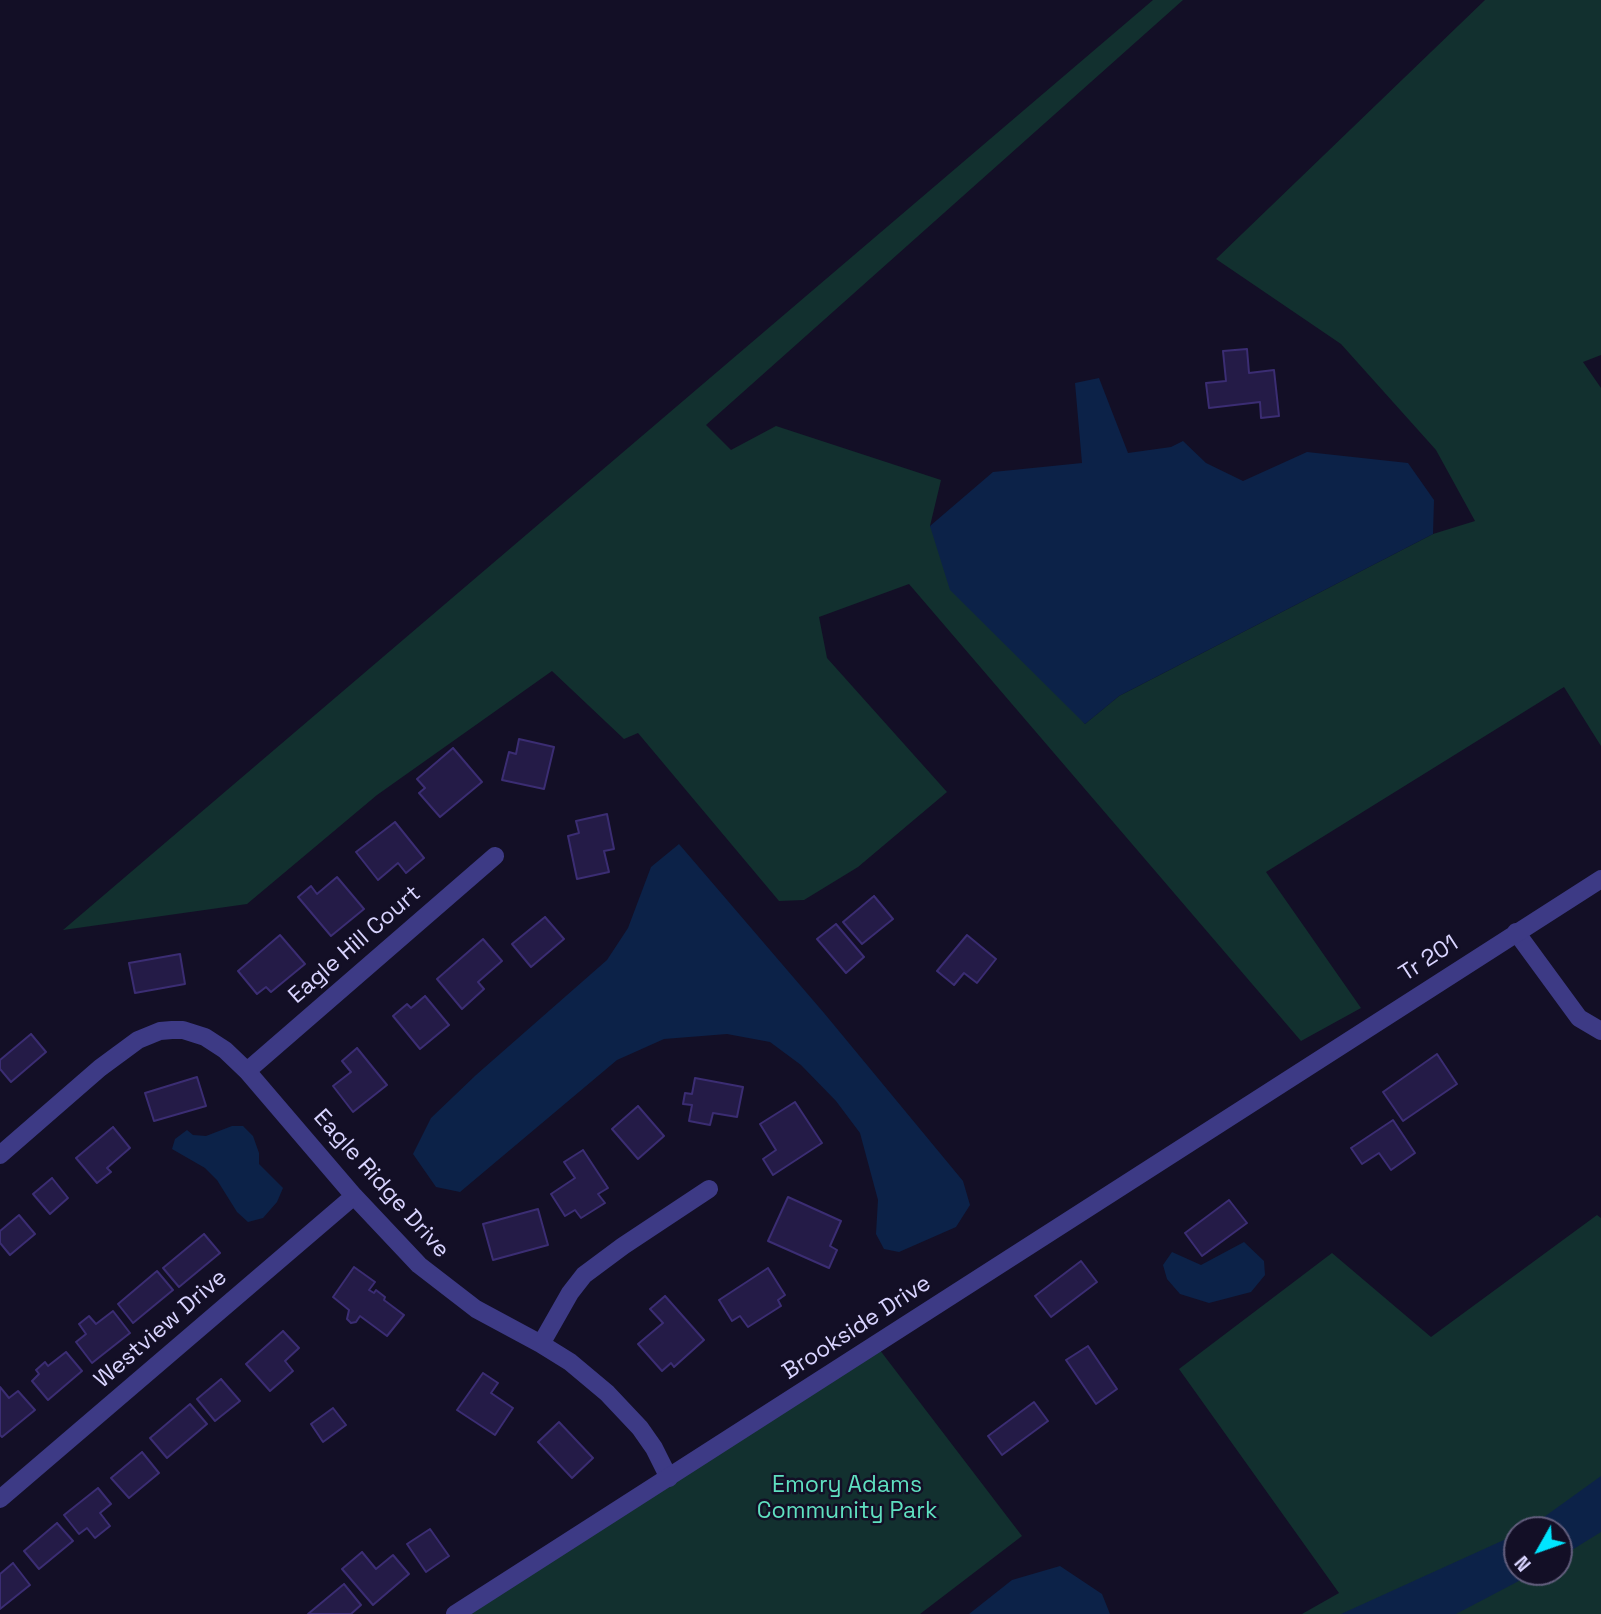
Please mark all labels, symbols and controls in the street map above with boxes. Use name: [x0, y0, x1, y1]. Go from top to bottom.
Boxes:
street label: Eagle Hill Court: [283, 880, 427, 1010]
street label: Tr 201: [1394, 930, 1464, 988]
street label: Eagle Ridge Drive: [307, 1104, 455, 1264]
street label: Westview Drive: [89, 1264, 233, 1394]
street label: Brookside Drive: [778, 1270, 936, 1386]
park label: Emory Adams Community Park: [757, 1472, 937, 1526]
north arrow: [1503, 1516, 1573, 1586]
text: N: [1509, 1551, 1537, 1576]

